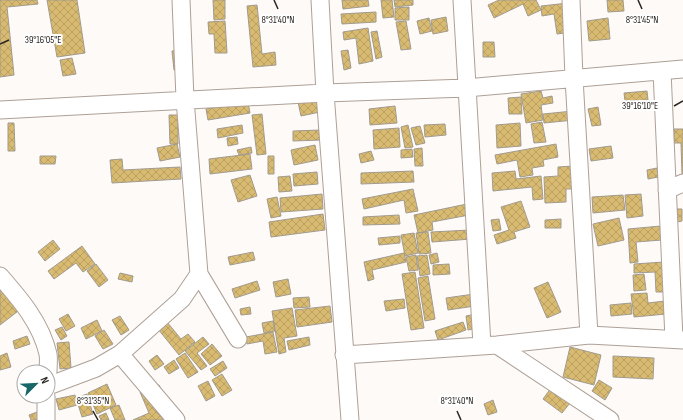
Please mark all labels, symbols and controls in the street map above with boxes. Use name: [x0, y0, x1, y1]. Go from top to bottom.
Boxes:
text: 8°31'40"N: [262, 14, 294, 26]
text: 8°31'45"N: [626, 14, 658, 26]
text: 39°16'05"E: [25, 34, 61, 46]
text: 39°16'10"E: [622, 100, 658, 112]
north arrow: [16, 364, 56, 404]
text: N: [38, 375, 52, 386]
text: 8°31'35"N: [77, 395, 109, 407]
text: 8°31'40"N: [441, 395, 473, 407]

